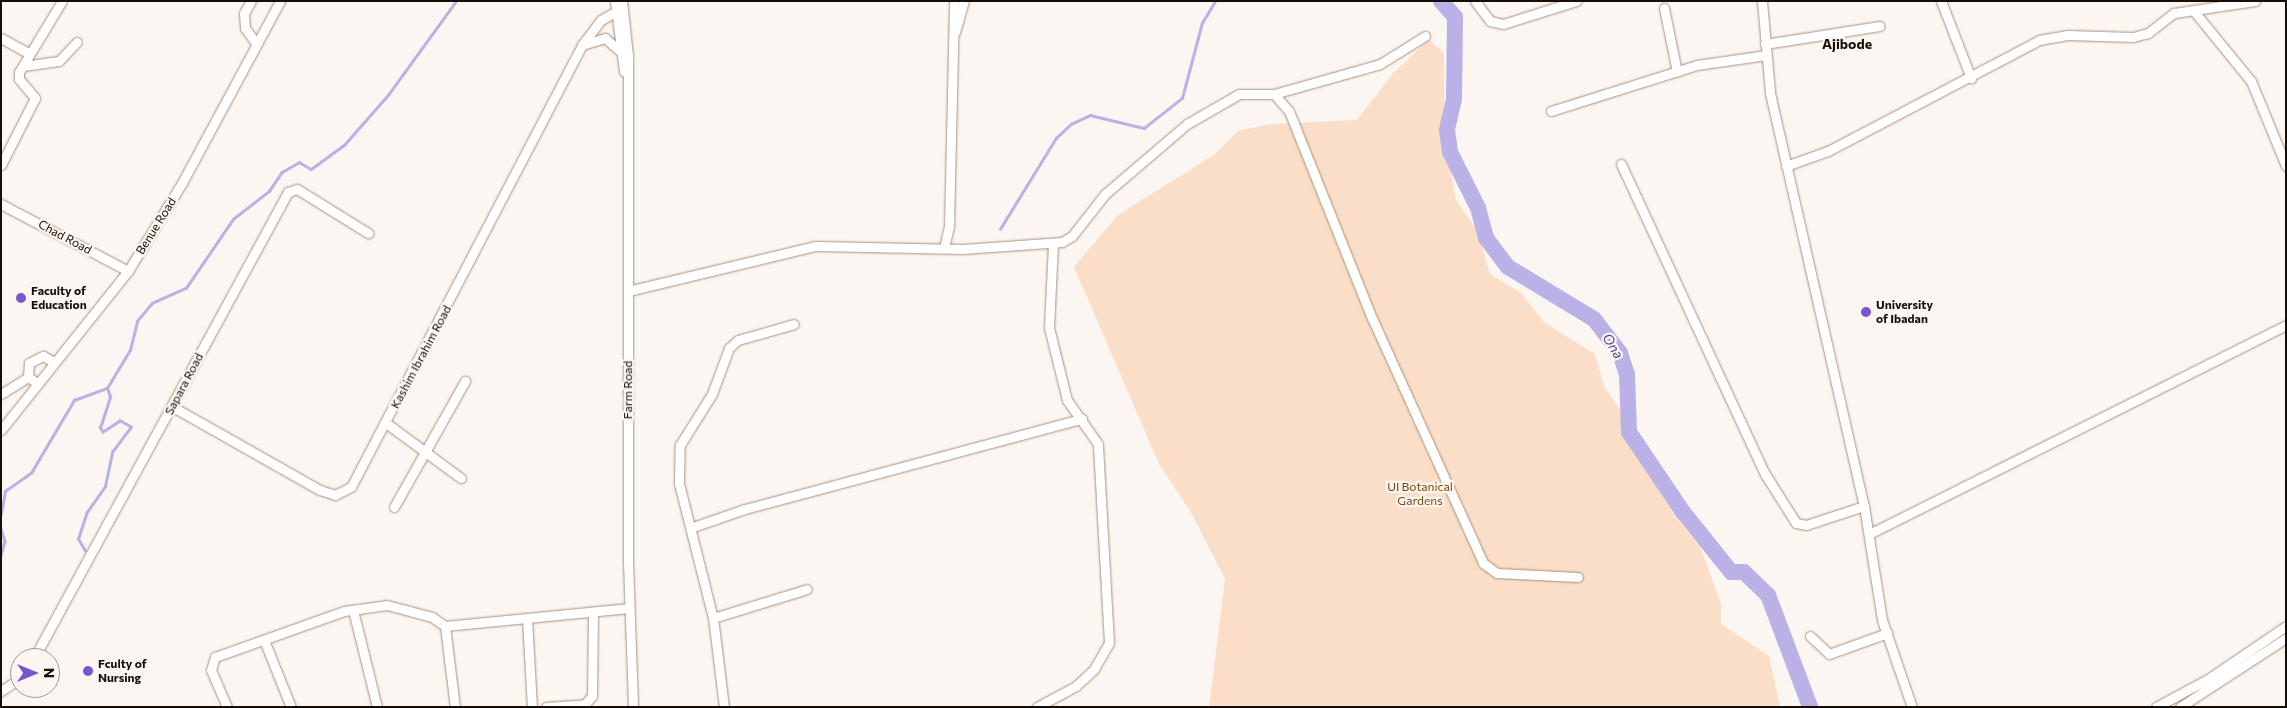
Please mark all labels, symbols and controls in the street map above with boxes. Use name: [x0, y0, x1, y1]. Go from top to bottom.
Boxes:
district label: Ajibode: [1822, 36, 1872, 52]
street label: Benue Road: [133, 195, 179, 257]
street label: Chad Road: [36, 217, 94, 257]
place label: Faculty of Education: [31, 284, 87, 312]
marker: Faculty of Education: [15, 292, 27, 304]
place label: University of Ibadan: [1876, 298, 1933, 326]
street label: Kashim Ibrahim Road: [388, 303, 454, 411]
marker: University of Ibadan: [1860, 306, 1872, 318]
water label: Ona: [1599, 330, 1627, 362]
street label: Sapara Road: [162, 351, 206, 417]
street label: Farm Road: [621, 361, 635, 419]
park label: UI Botanical Gardens: [1387, 480, 1453, 508]
north arrow: [10, 648, 60, 698]
place label: Fculty of Nursing: [98, 657, 147, 685]
marker: Fculty of Nursing: [82, 665, 94, 677]
text: N: [41, 668, 58, 678]

